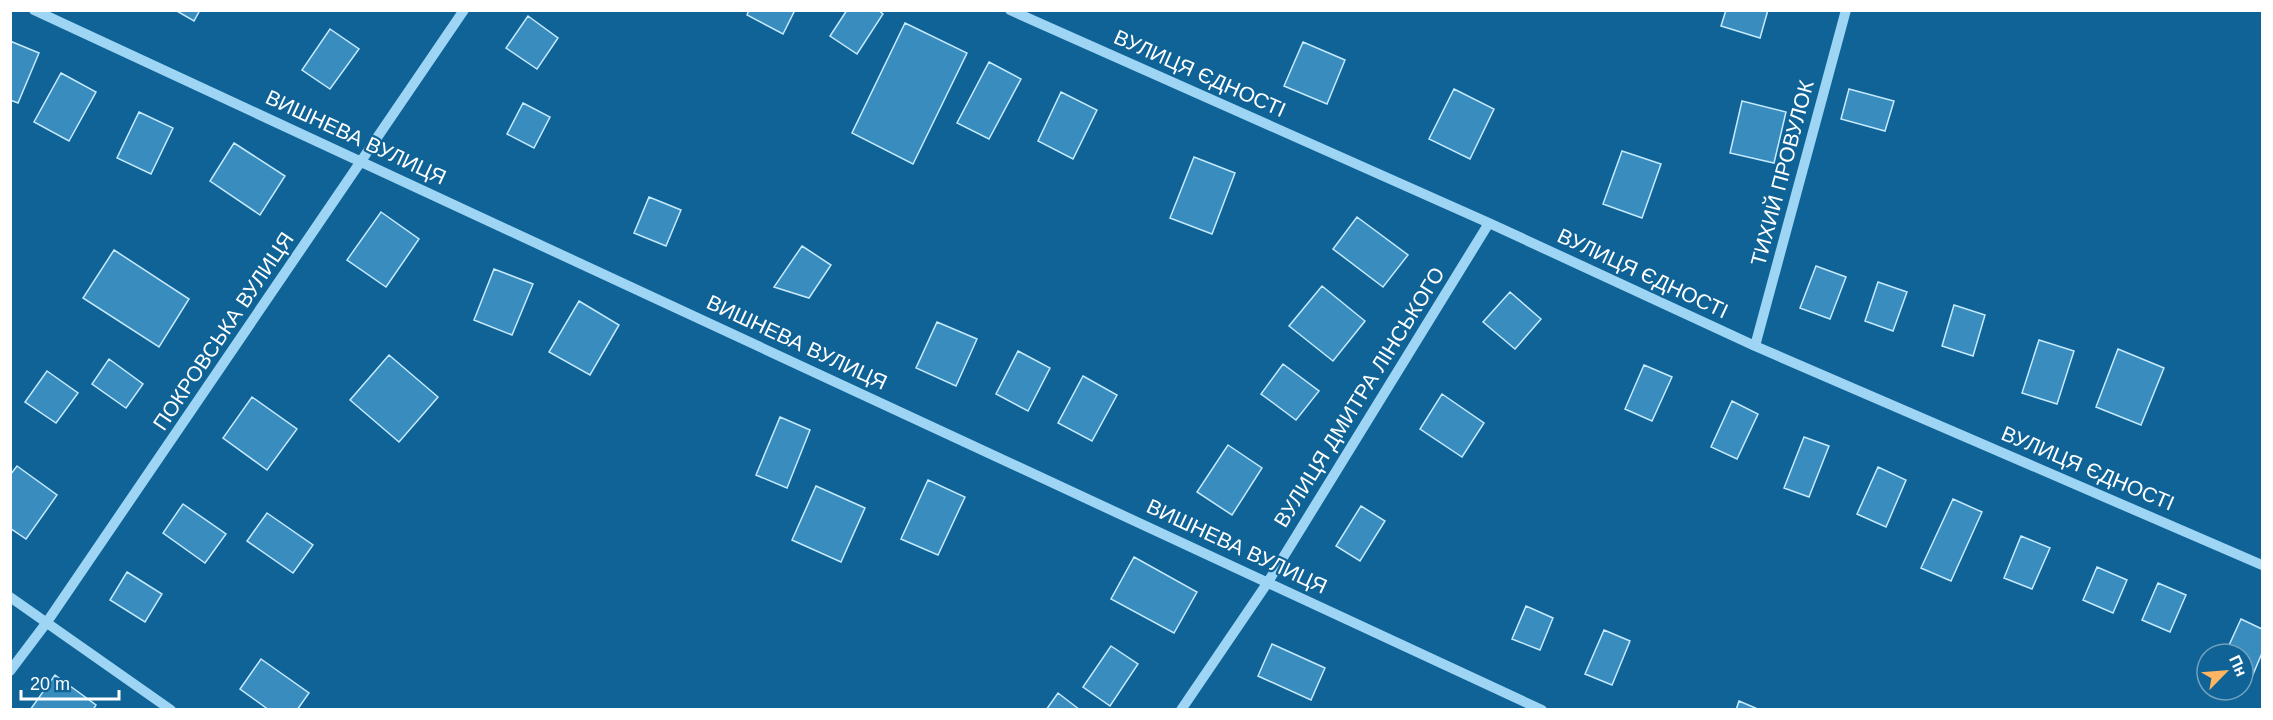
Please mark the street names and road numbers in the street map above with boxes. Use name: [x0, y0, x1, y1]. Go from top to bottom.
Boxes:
street label: ВУЛИЦЯ ЄДНОСТІ: [1111, 25, 1289, 121]
street label: ТИХИЙ ПРОВУЛОК: [1746, 77, 1818, 268]
street label: ВИШНЕВА ВУЛИЦЯ: [262, 85, 450, 189]
street label: ВУЛИЦЯ ЄДНОСТІ: [1554, 223, 1732, 323]
street label: ПОКРОВСЬКА ВУЛИЦЯ: [148, 228, 298, 434]
street label: ВУЛИЦЯ ДМИТРА ЛІНСЬКОГО: [1269, 263, 1449, 531]
street label: ВИШНЕВА ВУЛИЦЯ: [703, 290, 891, 394]
street label: ВУЛИЦЯ ЄДНОСТІ: [1998, 421, 2178, 515]
street label: ВИШНЕВА ВУЛИЦЯ: [1143, 494, 1331, 598]

